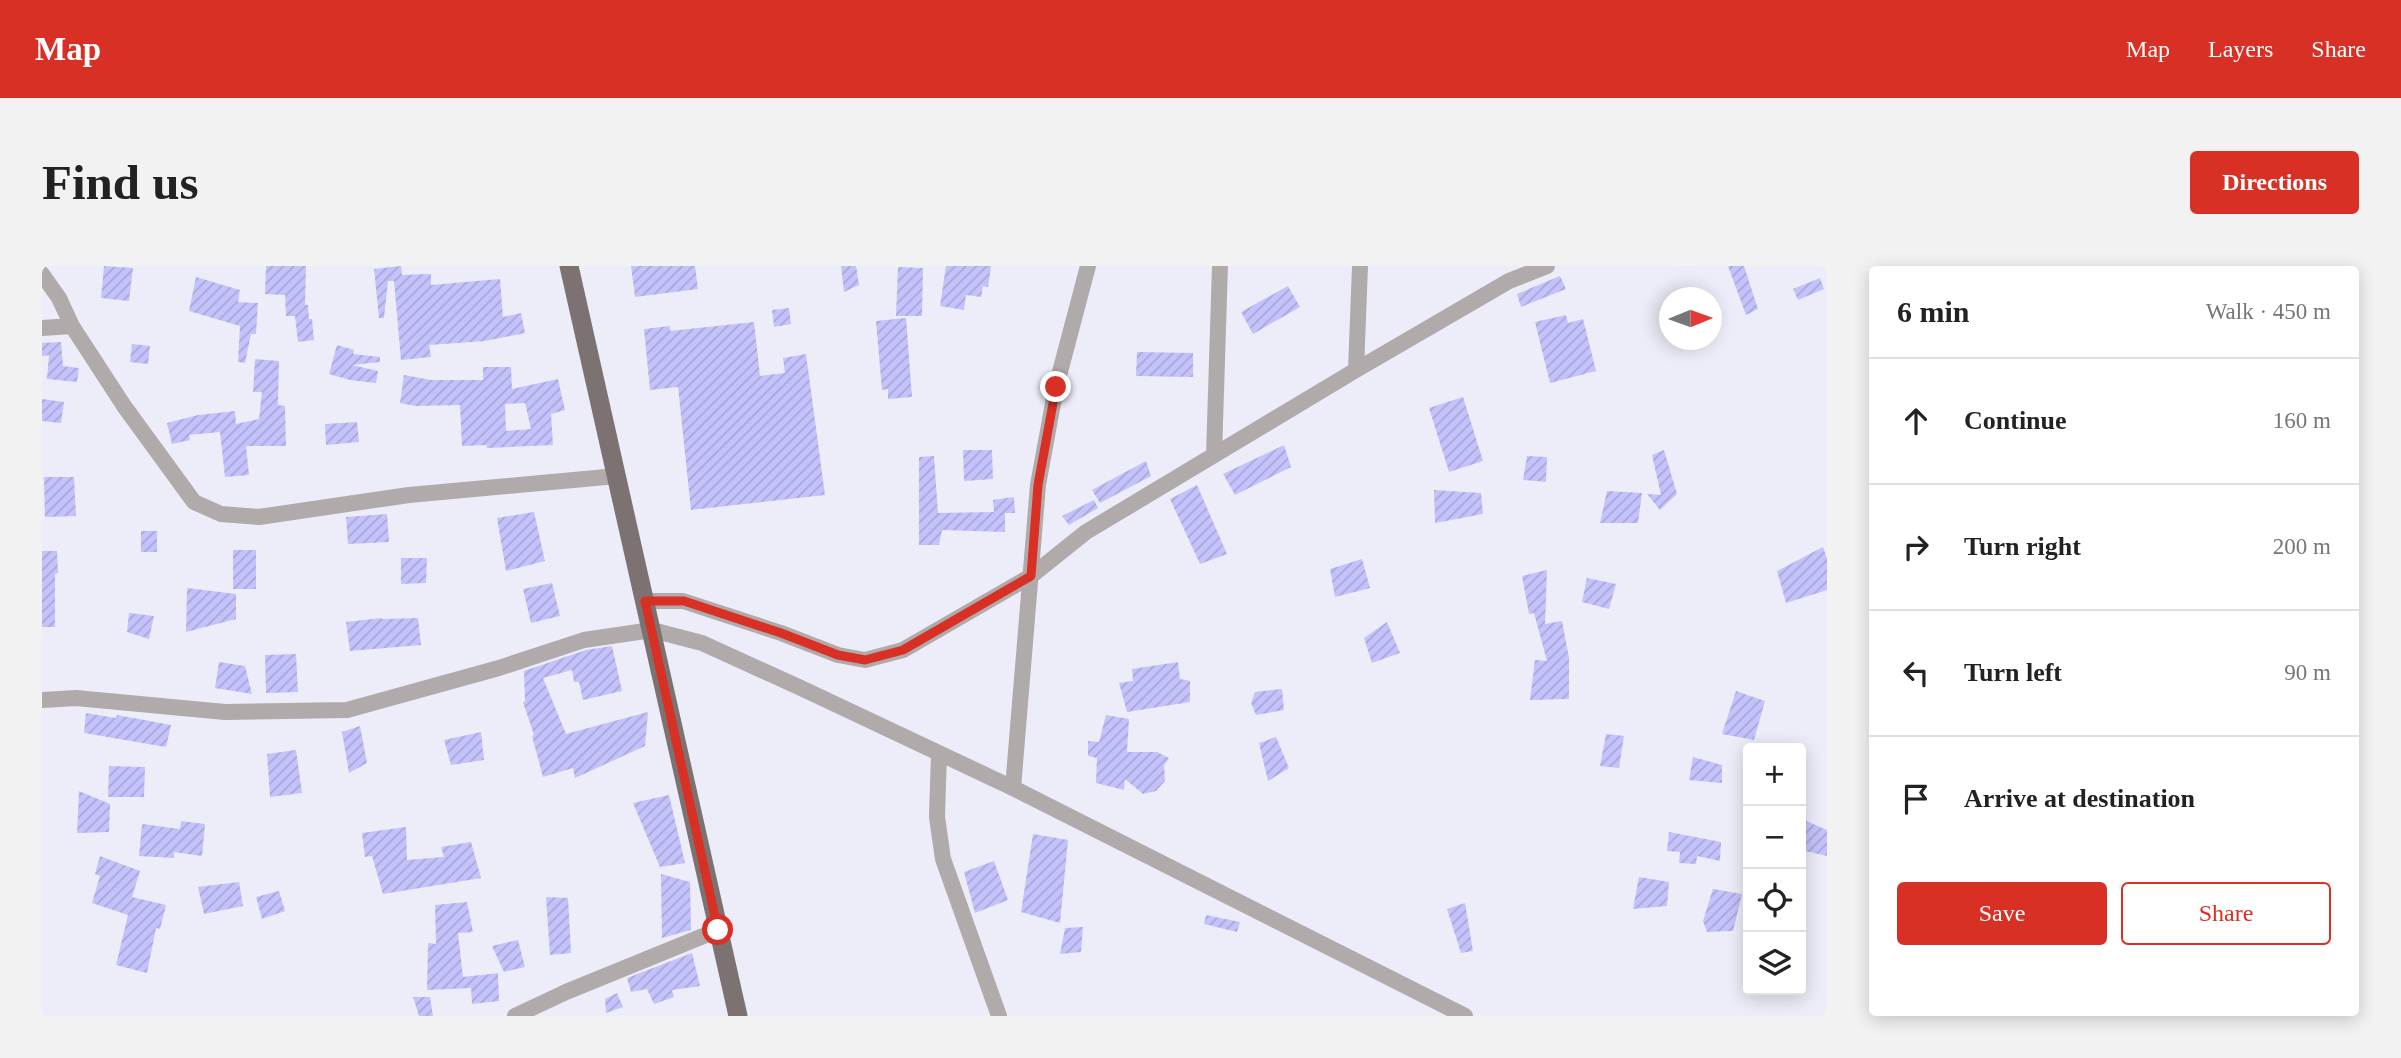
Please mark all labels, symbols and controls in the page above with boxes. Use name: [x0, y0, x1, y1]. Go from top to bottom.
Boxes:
text: Map: [35, 31, 101, 67]
text: Map: [2126, 36, 2170, 62]
text: Layers: [2208, 36, 2273, 62]
text: Share: [2311, 36, 2366, 62]
button: Directions: [2190, 151, 2359, 214]
text: Find us: [42, 155, 199, 210]
north arrow: [1659, 287, 1722, 350]
text: 6 min: [1897, 295, 1970, 328]
text: Walk · 450 m: [2206, 299, 2331, 324]
route end: [1040, 371, 1071, 402]
icon: ahead: [1897, 402, 1935, 440]
text: Continue: [1964, 406, 2067, 435]
text: 160 m: [2273, 408, 2331, 433]
icon: right: [1897, 528, 1935, 566]
text: Turn right: [1964, 532, 2081, 561]
text: 200 m: [2273, 534, 2331, 559]
icon: left: [1897, 654, 1935, 692]
text: Turn left: [1964, 658, 2062, 687]
text: 90 m: [2284, 660, 2331, 685]
map controls: [1743, 743, 1806, 995]
button: +: [1743, 743, 1806, 806]
icon: arrive: [1897, 780, 1935, 818]
text: Arrive at destination: [1964, 784, 2195, 813]
button: −: [1743, 806, 1806, 869]
button: locate: [1743, 869, 1806, 932]
button: Save: [1897, 882, 2107, 945]
button: Share: [2121, 882, 2331, 945]
route start: [702, 914, 733, 945]
button: layers: [1743, 932, 1806, 995]

